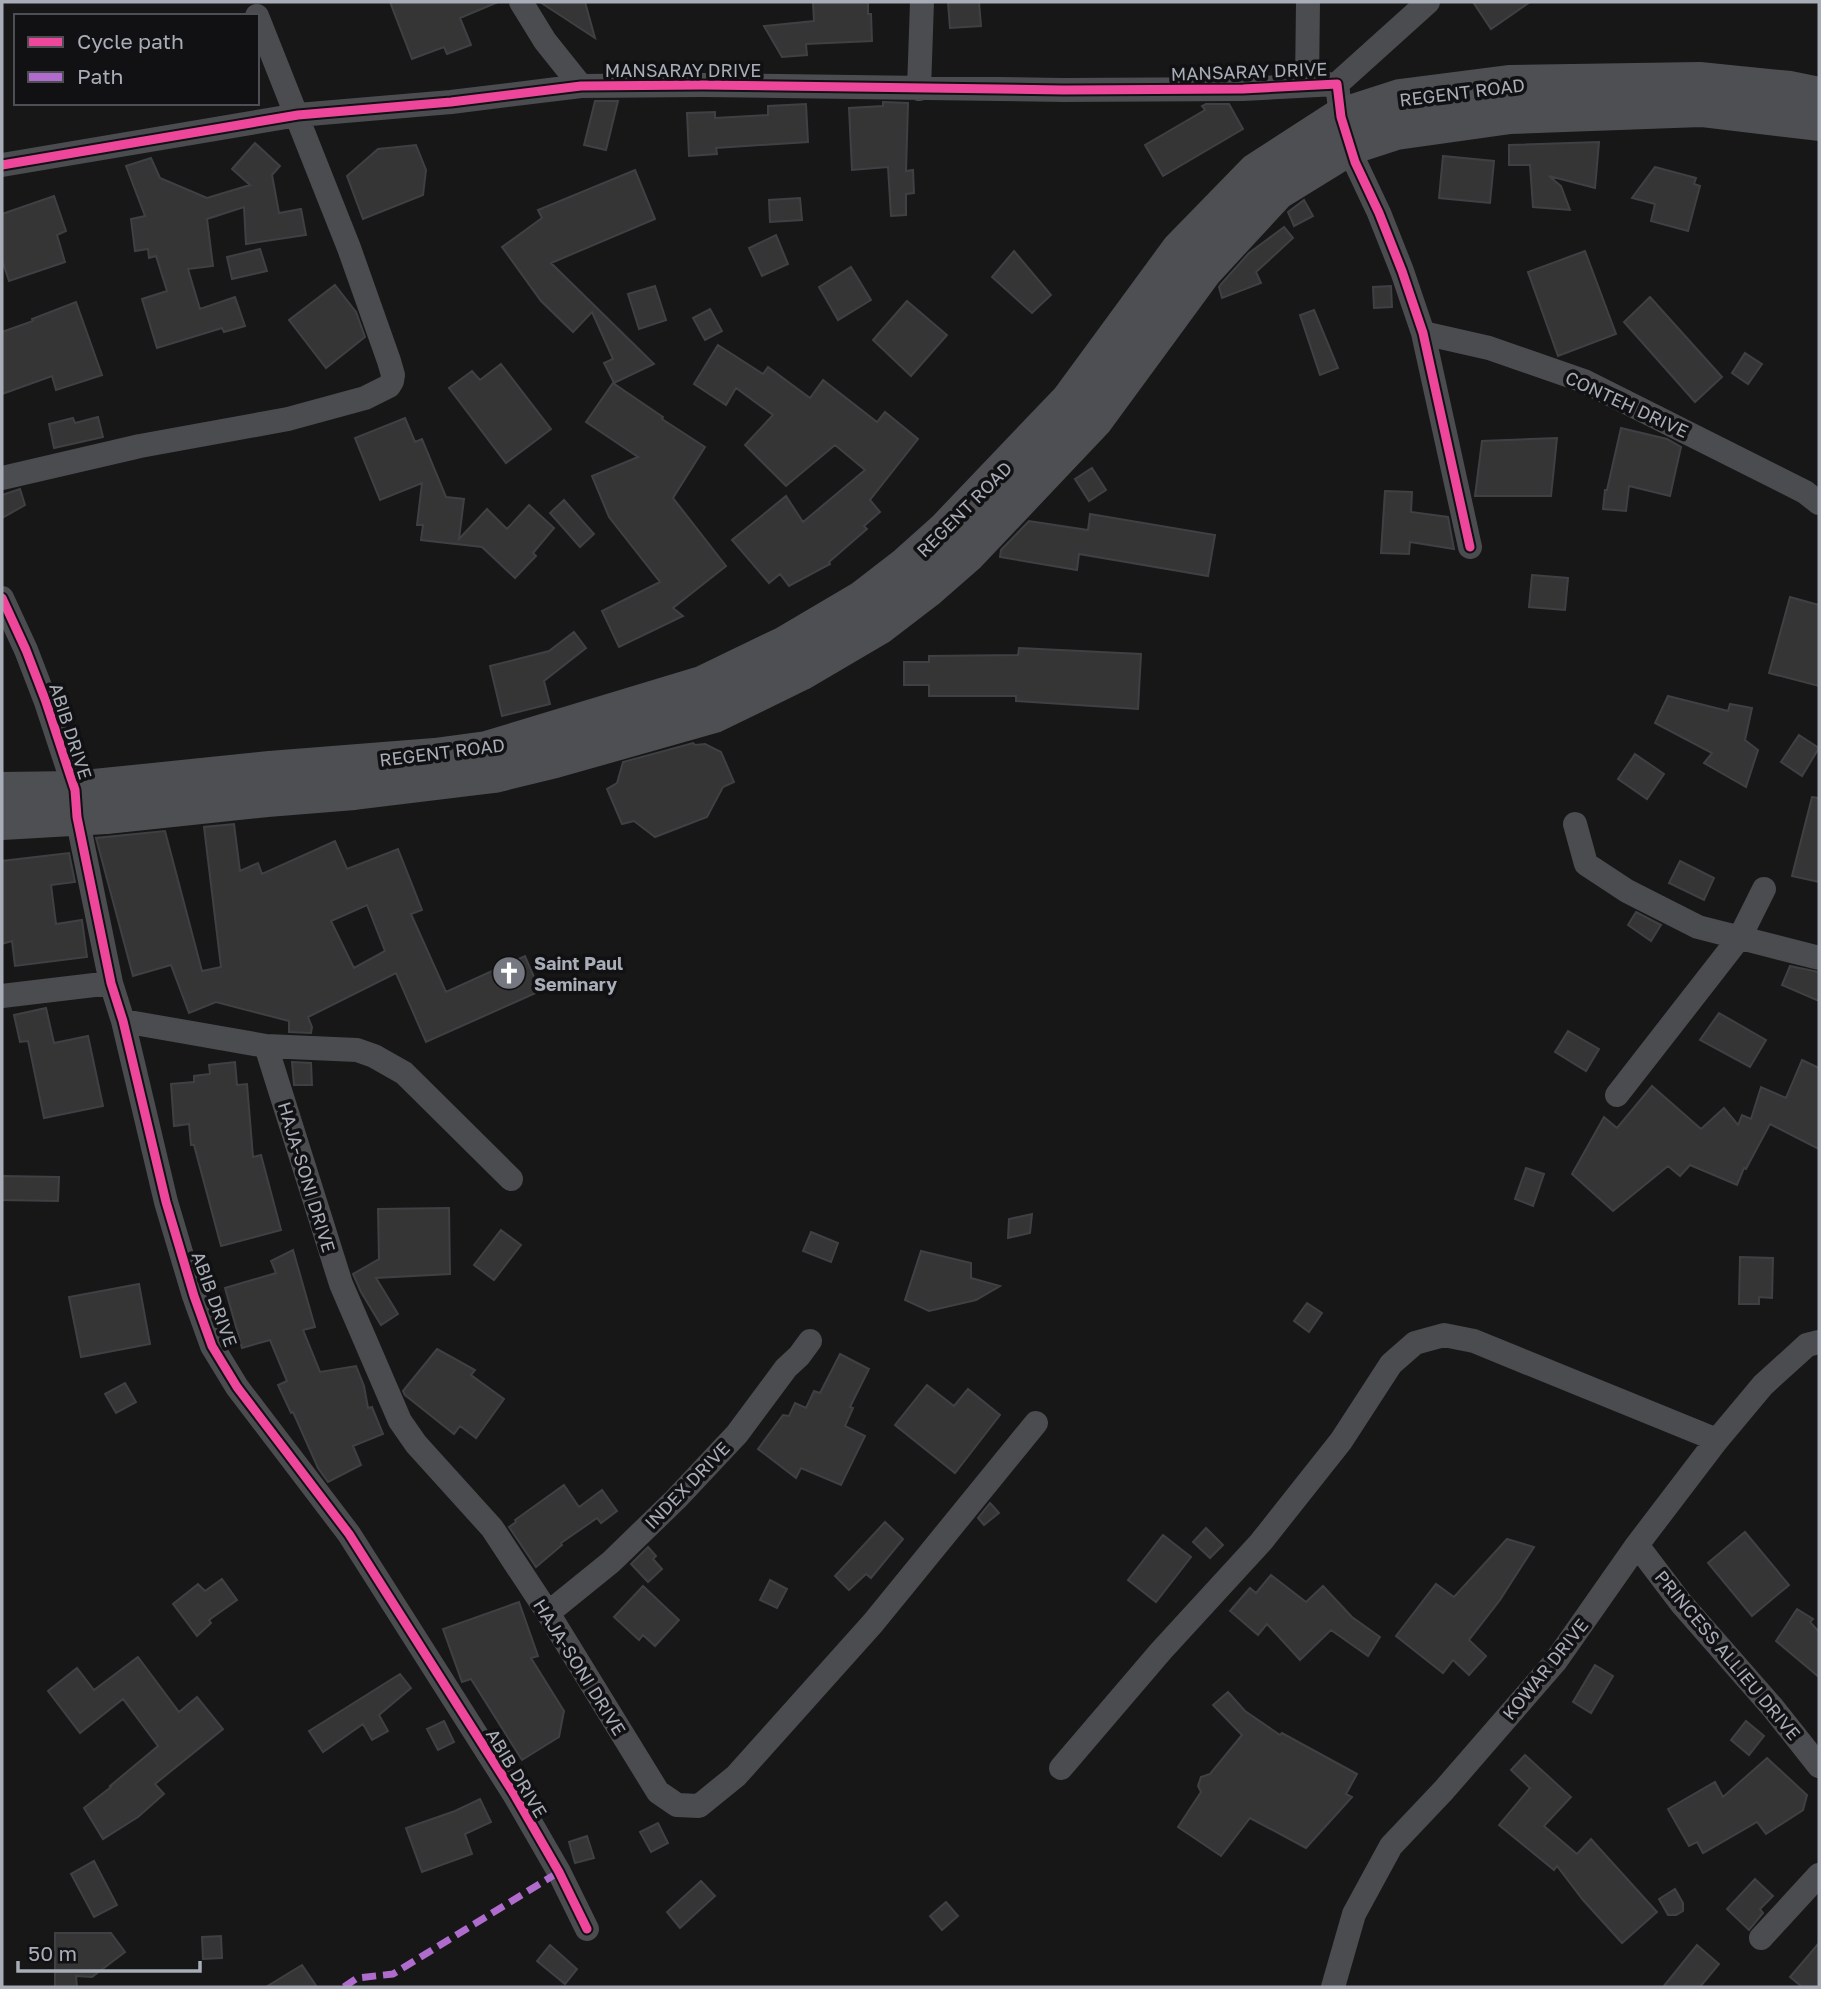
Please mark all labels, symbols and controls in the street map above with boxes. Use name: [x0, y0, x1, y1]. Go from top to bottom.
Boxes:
legend: [14, 14, 259, 105]
text: Cycle path: [77, 28, 184, 54]
street label: MANSARAY DRIVE: [1170, 57, 1328, 85]
street label: MANSARAY DRIVE: [605, 59, 761, 81]
text: Path: [77, 63, 124, 89]
street label: REGENT ROAD: [1398, 73, 1526, 111]
street label: CONTEH DRIVE: [1562, 366, 1692, 442]
street label: REGENT ROAD: [912, 457, 1016, 561]
street label: ABIB DRIVE: [45, 680, 97, 782]
street label: REGENT ROAD: [378, 733, 506, 771]
place label: Saint Paul Seminary: [534, 952, 623, 995]
church icon: Saint Paul Seminary: [490, 954, 528, 992]
street label: HAJA-SONI DRIVE: [274, 1099, 340, 1255]
street label: ABIB DRIVE: [188, 1248, 242, 1350]
street label: INDEX DRIVE: [640, 1437, 734, 1533]
street label: PRINCESS ALLIEU DRIVE: [1651, 1566, 1805, 1744]
street label: HAJA-SONI DRIVE: [529, 1595, 631, 1739]
street label: KOWAR DRIVE: [1498, 1614, 1592, 1724]
street label: ABIB DRIVE: [482, 1725, 552, 1821]
scale bar: [18, 1930, 200, 1974]
text: 50 m: [28, 1940, 77, 1966]

